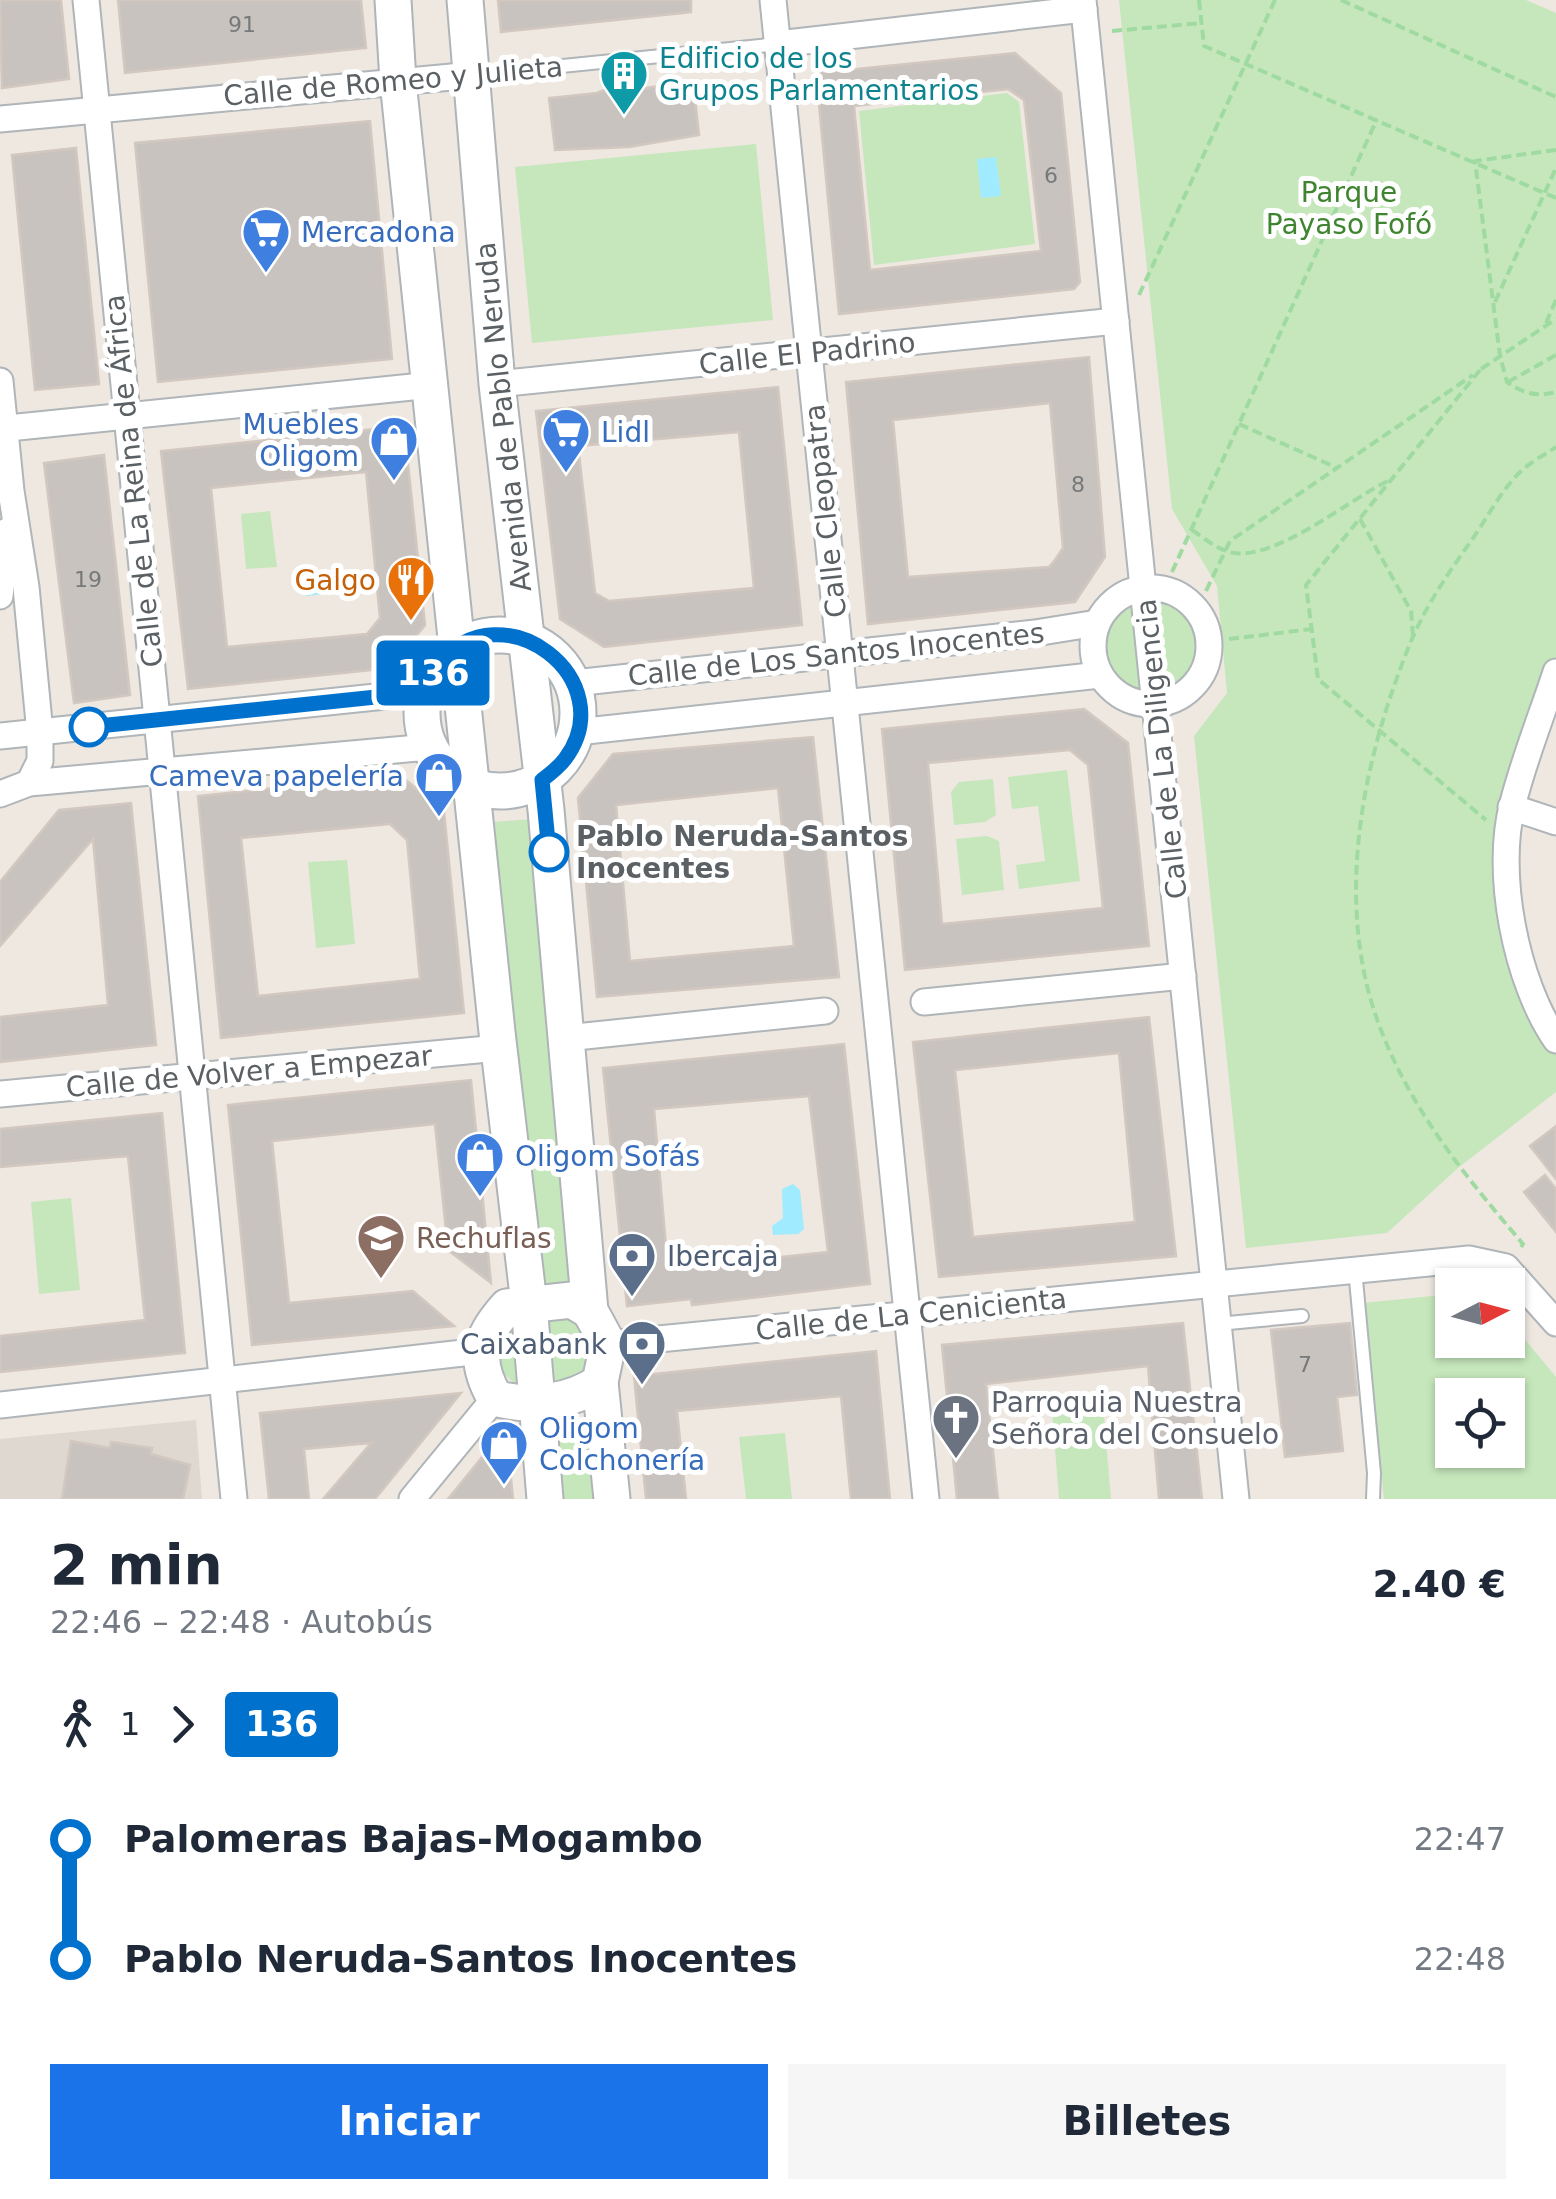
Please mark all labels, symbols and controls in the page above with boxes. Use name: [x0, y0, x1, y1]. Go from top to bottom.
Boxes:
house number: 91: [228, 12, 256, 37]
place label: Edificio de los Grupos Parlamentarios: [659, 42, 979, 107]
building icon: Edificio de los Grupos Parlamentarios: [598, 48, 650, 116]
street label: Calle de Romeo y Julieta: [222, 50, 564, 113]
house number: 6: [1044, 163, 1058, 188]
park label: Parque Payaso Fofó: [1266, 176, 1432, 241]
supermarket icon: Mercadona: [240, 206, 292, 274]
place label: Mercadona: [301, 216, 456, 249]
street label: Avenida de Pablo Neruda: [469, 241, 538, 593]
street label: Calle de La Reina de África: [97, 293, 169, 669]
street label: Calle El Padrino: [697, 326, 917, 381]
street label: Calle Cleopatra: [798, 402, 853, 619]
supermarket icon: Lidl: [540, 406, 592, 474]
place label: Muebles Oligom: [243, 408, 359, 473]
shop icon: Muebles Oligom: [368, 414, 420, 482]
place label: Lidl: [601, 416, 650, 449]
house number: 8: [1071, 472, 1085, 497]
restaurant icon: Galgo: [385, 554, 437, 622]
place label: Galgo: [294, 564, 376, 597]
house number: 19: [74, 567, 102, 592]
street label: Calle de La Diligencia: [1129, 597, 1194, 901]
street label: Calle de Los Santos Inocentes: [626, 616, 1046, 693]
line badge: 136: [376, 640, 490, 706]
text: 136: [396, 653, 470, 693]
unlabelled marker: [70, 708, 108, 746]
shop icon: Cameva papelería: [413, 750, 465, 818]
place label: Cameva papelería: [149, 760, 404, 793]
place label: Pablo Neruda-Santos Inocentes: [576, 820, 908, 885]
marker: Pablo Neruda-Santos Inocentes: [530, 833, 568, 871]
street label: Calle de Volver a Empezar: [64, 1039, 434, 1104]
shop icon: Oligom Sofás: [454, 1130, 506, 1198]
place label: Oligom Sofás: [515, 1140, 700, 1173]
school or university icon: Rechuflas: [355, 1212, 407, 1280]
place label: Rechuflas: [416, 1222, 552, 1255]
bank icon: Ibercaja: [606, 1230, 658, 1298]
place label: Ibercaja: [667, 1240, 779, 1273]
north arrow: [1435, 1268, 1525, 1358]
map controls: [1435, 1268, 1525, 1468]
street label: Calle de La Cenicienta: [754, 1282, 1068, 1347]
bank icon: Caixabank: [616, 1318, 668, 1386]
place label: Caixabank: [460, 1328, 608, 1361]
house number: 7: [1298, 1352, 1312, 1377]
button: locate: [1435, 1378, 1525, 1468]
place label: Parroquia Nuestra Señora del Consuelo: [991, 1386, 1279, 1451]
church icon: Parroquia Nuestra Señora del Consuelo: [930, 1392, 982, 1460]
place label: Oligom Colchonería: [539, 1412, 705, 1477]
shop icon: Oligom Colchonería: [478, 1418, 530, 1486]
text: 2 min: [50, 1533, 223, 1597]
text: 2.40 €: [1373, 1562, 1506, 1606]
text: 22:46 – 22:48 · Autobús: [50, 1603, 433, 1641]
icon: walk: [50, 1697, 105, 1752]
icon: forward: [155, 1697, 210, 1752]
text: 136: [245, 1704, 318, 1744]
text: 1: [120, 1705, 140, 1743]
text: Palomeras Bajas-Mogambo: [124, 1817, 703, 1861]
text: 22:47: [1414, 1820, 1506, 1858]
text: Pablo Neruda-Santos Inocentes: [124, 1937, 797, 1981]
text: 22:48: [1414, 1940, 1506, 1978]
button: Iniciar: [50, 2064, 768, 2179]
button: Billetes: [788, 2064, 1506, 2179]

